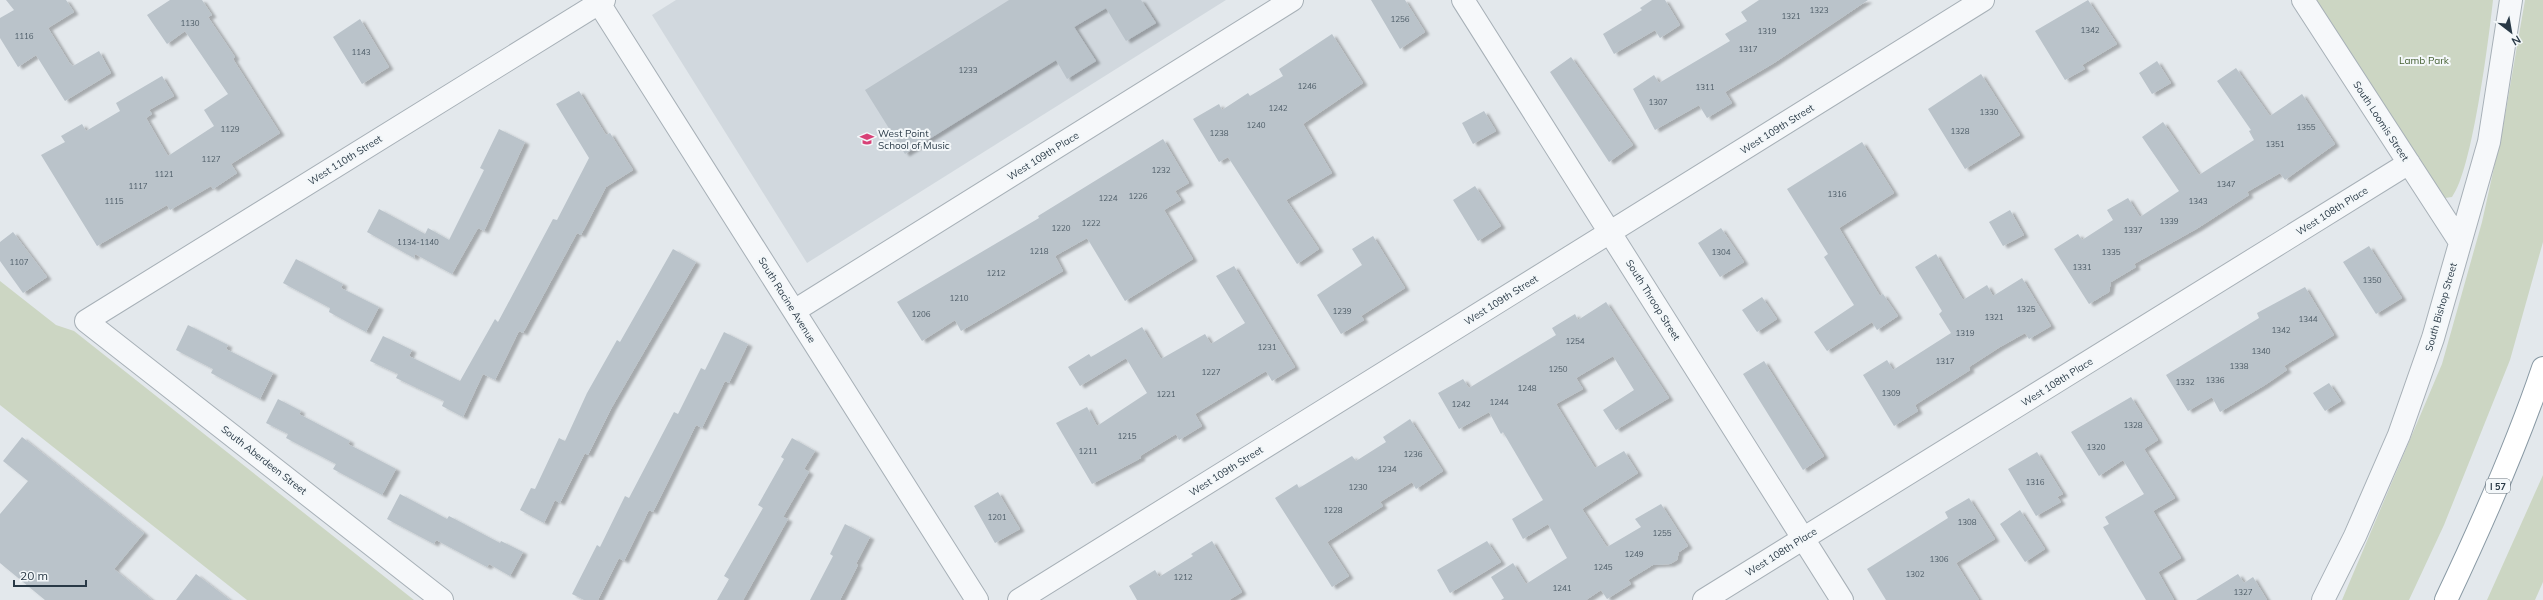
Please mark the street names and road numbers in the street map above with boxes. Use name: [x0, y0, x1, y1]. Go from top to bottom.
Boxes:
street label: South Loomis Street: [2350, 79, 2412, 164]
street label: West 109th Street: [1738, 101, 1817, 157]
street label: West 109th Place: [1005, 129, 1081, 183]
street label: West 110th Street: [306, 132, 385, 188]
street label: West 108th Place: [2294, 184, 2370, 238]
street label: South Racine Avenue: [755, 255, 819, 345]
street label: South Throop Street: [1623, 257, 1683, 343]
street label: South Bishop Street: [2422, 261, 2460, 353]
street label: West 109th Street: [1462, 272, 1541, 328]
street label: West 108th Place: [2019, 355, 2095, 409]
street label: South Aberdeen Street: [219, 423, 310, 498]
street label: West 109th Street: [1187, 443, 1266, 499]
road number: I 57: [2486, 479, 2510, 493]
street label: West 108th Place: [1743, 525, 1819, 579]

